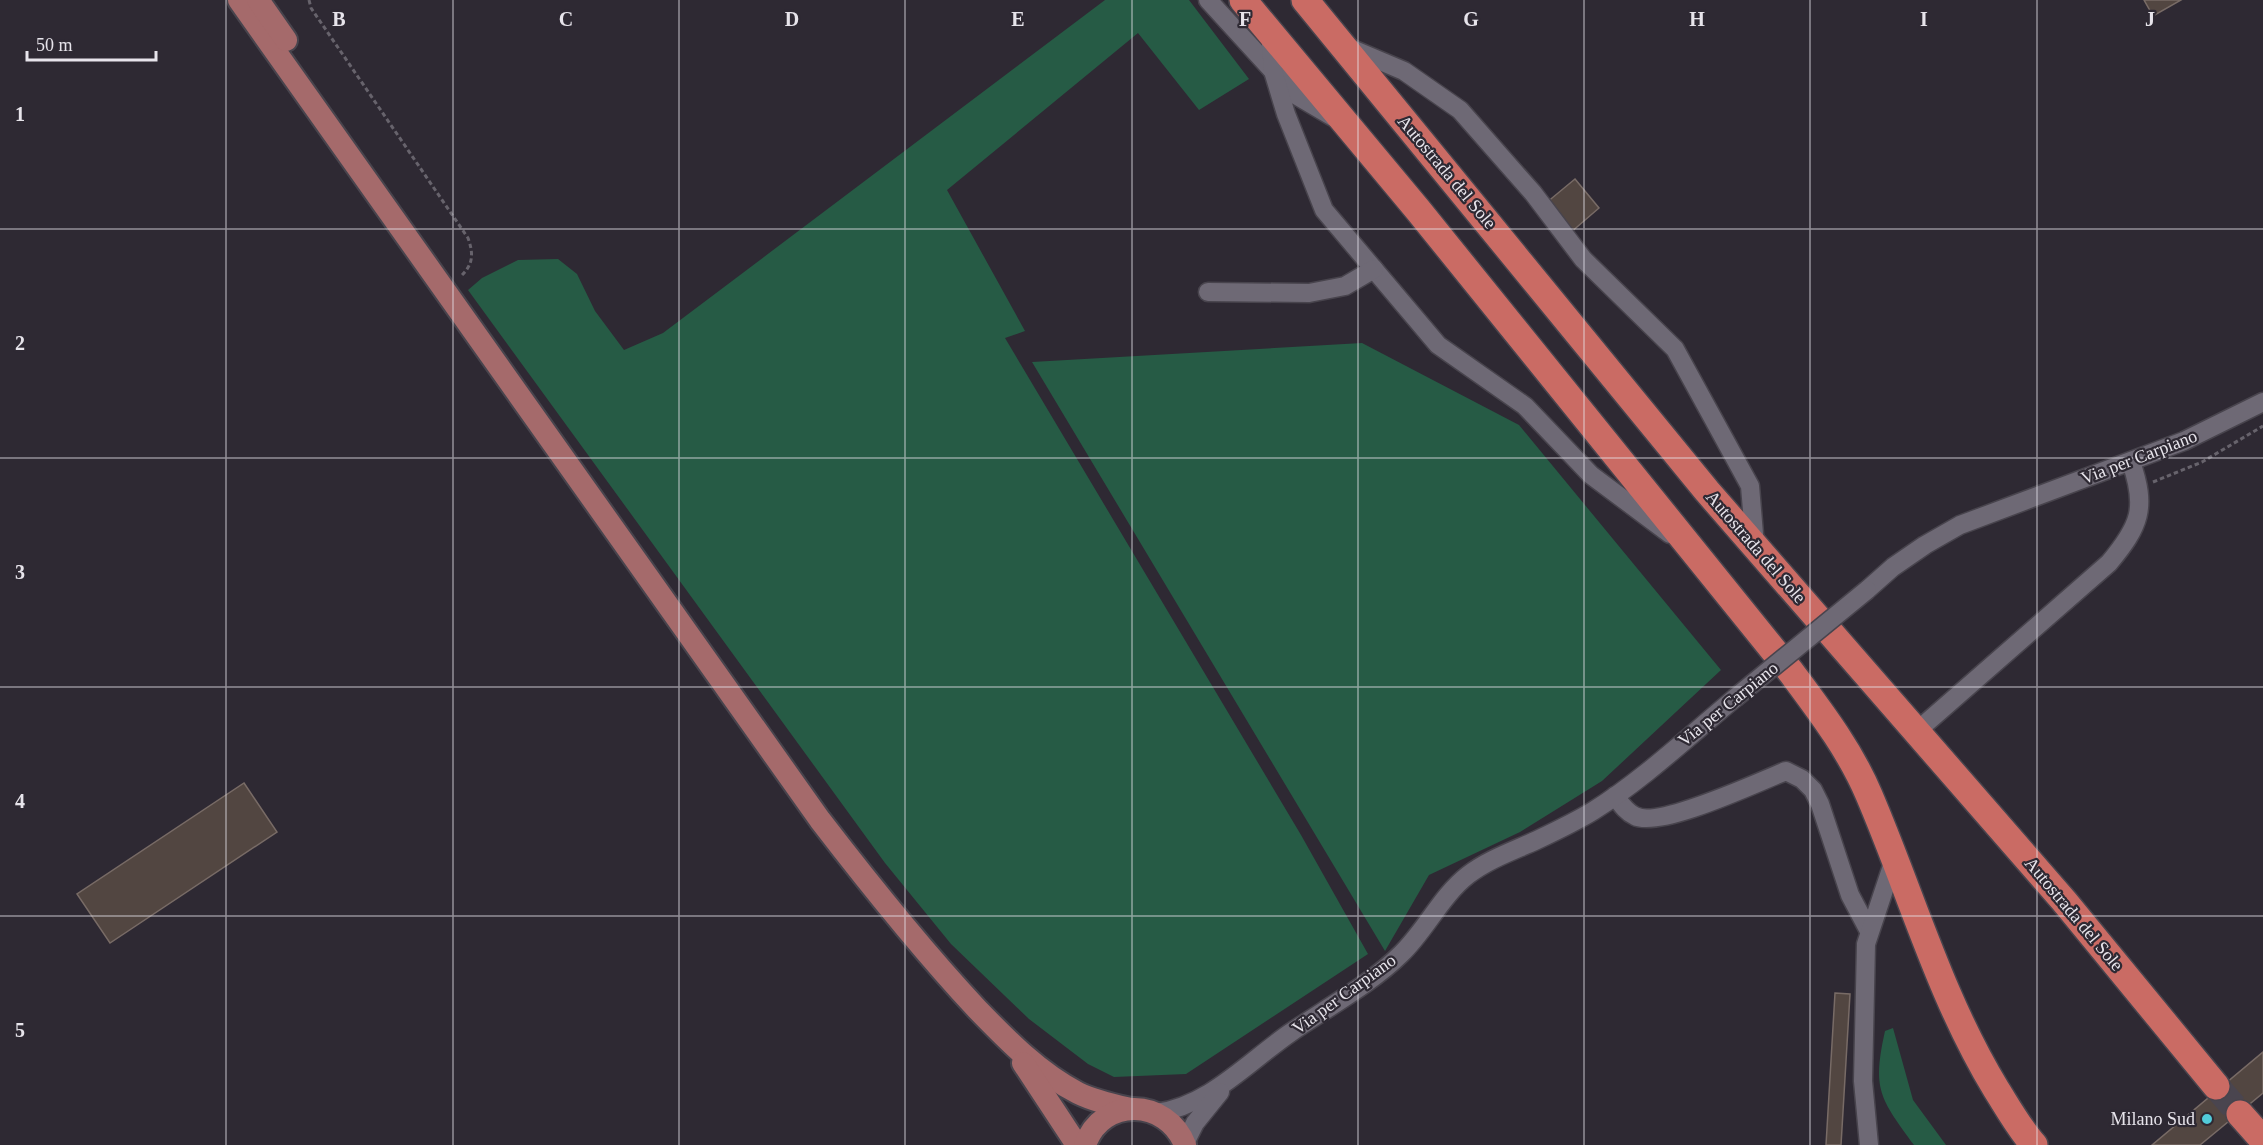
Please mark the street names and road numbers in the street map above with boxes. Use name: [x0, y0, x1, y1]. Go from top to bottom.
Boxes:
street label: Autostrada del Sole: [1394, 111, 1500, 233]
street label: Via per Carpiano: [2078, 426, 2200, 488]
street label: Autostrada del Sole: [1702, 487, 1810, 607]
street label: Via per Carpiano: [1674, 658, 1782, 750]
street label: Autostrada del Sole: [2021, 853, 2127, 975]
street label: Via per Carpiano: [1288, 950, 1400, 1038]

